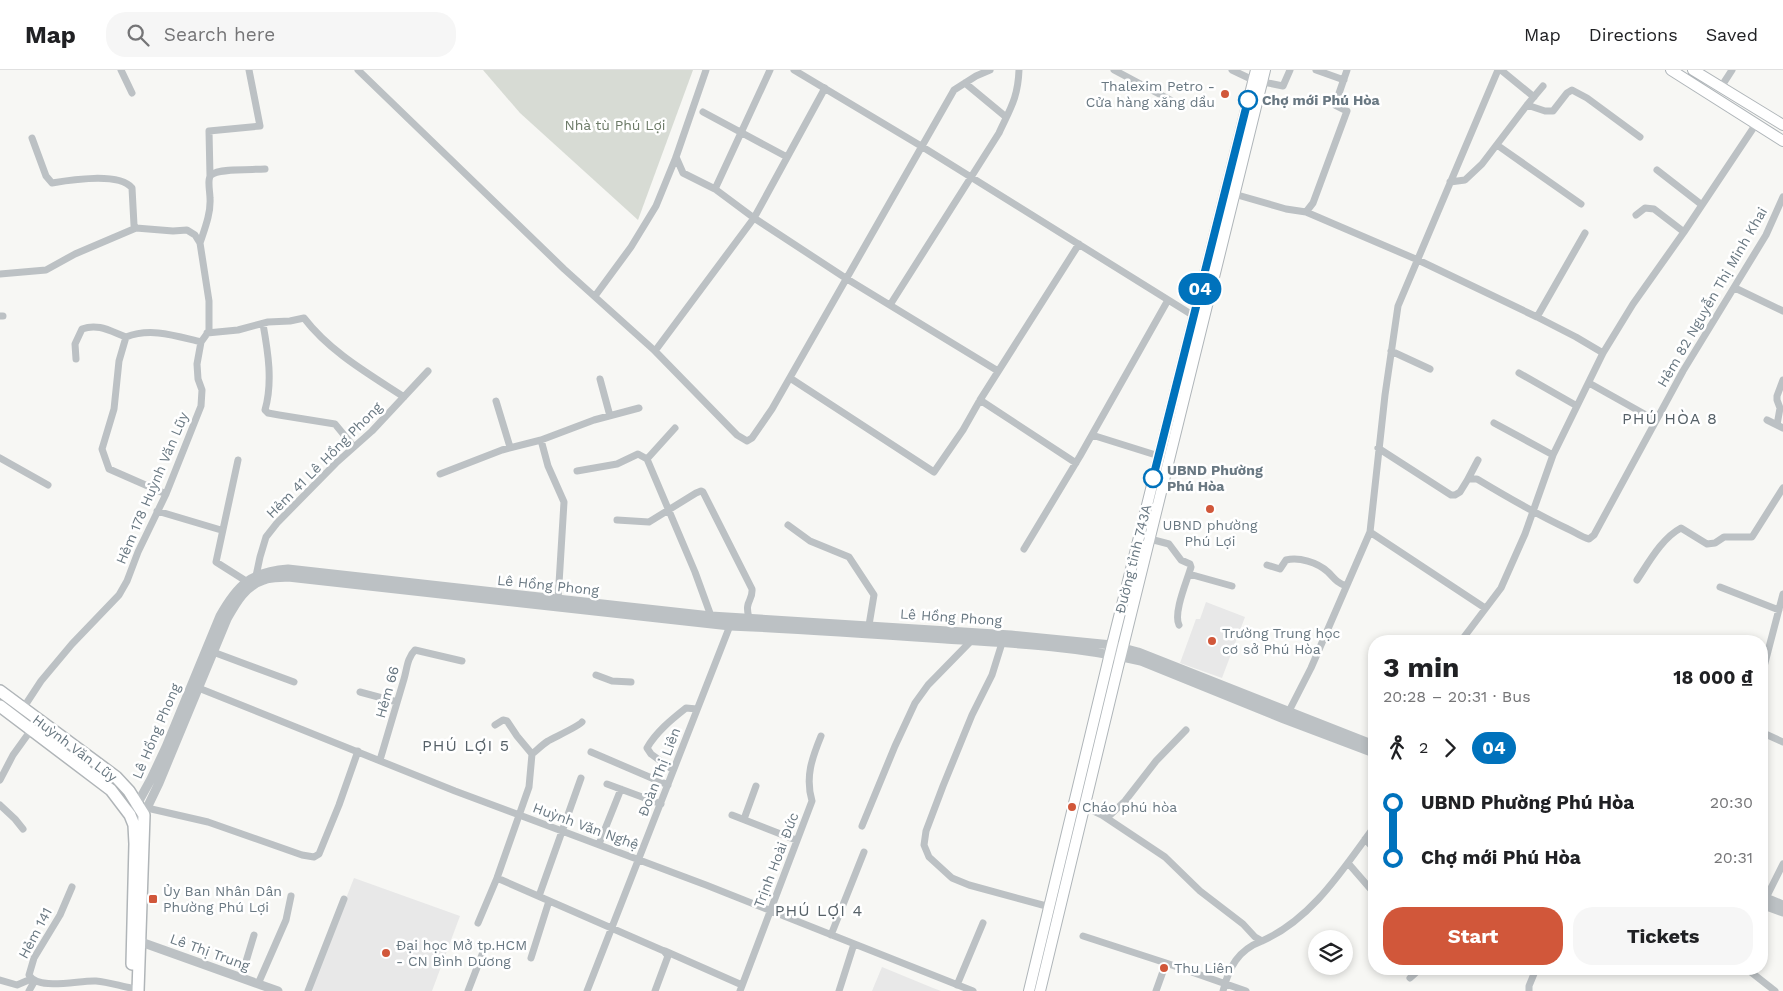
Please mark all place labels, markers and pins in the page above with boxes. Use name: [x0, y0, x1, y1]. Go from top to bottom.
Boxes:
place label: Thalexim Petro - Cửa hàng xăng dầu: [1086, 78, 1215, 110]
marker: Thalexim Petro - Cửa hàng xăng dầu: [1219, 88, 1231, 100]
marker: Chợ mới Phú Hòa: [1238, 90, 1258, 110]
place label: Chợ mới Phú Hòa: [1262, 92, 1381, 108]
place label: UBND Phường Phú Hòa: [1167, 462, 1263, 494]
marker: UBND Phường Phú Hòa: [1143, 468, 1163, 488]
marker: UBND phường Phú Lợi: [1204, 503, 1216, 515]
place label: UBND phường Phú Lợi: [1163, 517, 1258, 549]
place label: Trường Trung học cơ sở Phú Hòa: [1222, 625, 1341, 657]
marker: Trường Trung học cơ sở Phú Hòa: [1206, 635, 1218, 647]
place label: Cháo phú hòa: [1082, 799, 1177, 815]
marker: Cháo phú hòa: [1066, 801, 1078, 813]
place label: Ủy Ban Nhân Dân Phường Phú Lợi: [163, 883, 282, 915]
marker: Ủy Ban Nhân Dân Phường Phú Lợi: [147, 893, 159, 905]
place label: Đại học Mở tp.HCM - CN Bình Dương: [396, 937, 527, 969]
marker: Đại học Mở tp.HCM - CN Bình Dương: [380, 947, 392, 959]
place label: Thu Liên: [1174, 960, 1233, 976]
marker: Thu Liên: [1158, 962, 1170, 974]

